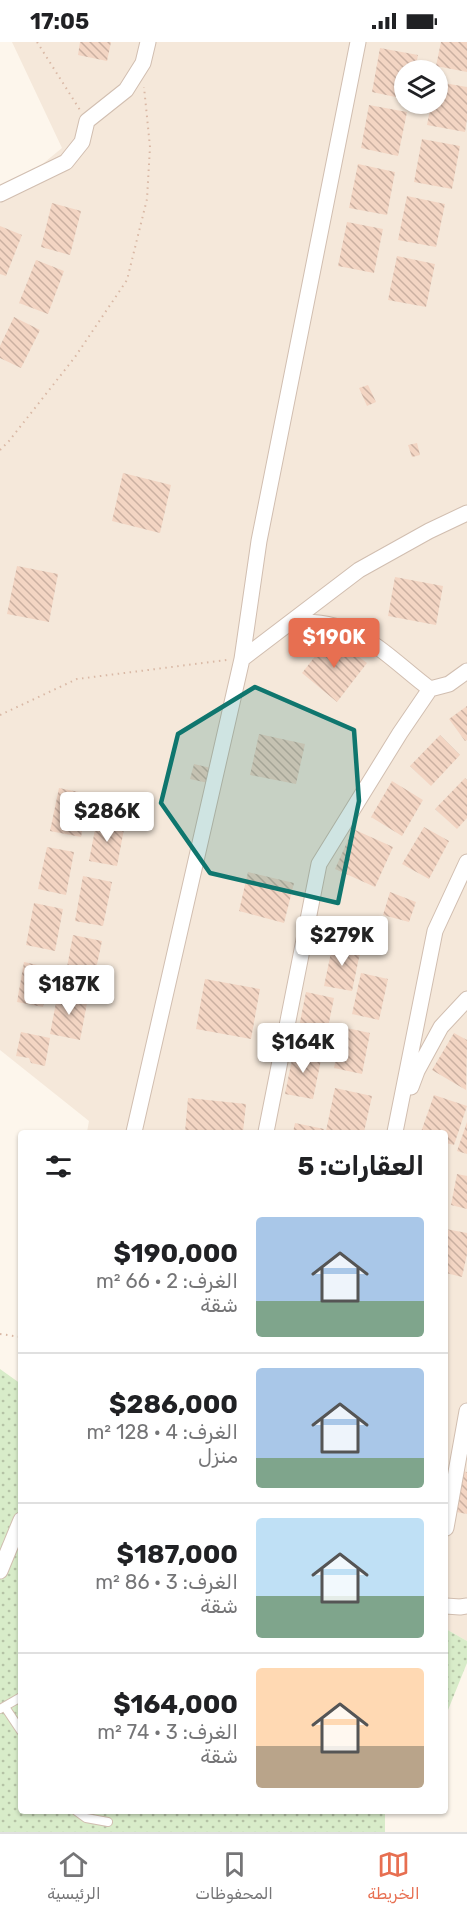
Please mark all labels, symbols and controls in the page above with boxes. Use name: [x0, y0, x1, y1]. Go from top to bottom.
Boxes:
text: 17:05: [30, 8, 89, 35]
map controls: [394, 60, 448, 114]
button: layers: [394, 60, 448, 114]
pin: $190K: [292, 618, 376, 669]
text: $190K: [303, 625, 365, 649]
pin: $286K: [65, 792, 149, 843]
text: $286K: [74, 799, 140, 823]
pin: $279K: [300, 916, 384, 967]
text: $279K: [310, 923, 374, 947]
pin: $187K: [27, 965, 111, 1016]
text: $187K: [38, 972, 100, 996]
pin: $164K: [261, 1023, 345, 1074]
text: $164K: [271, 1030, 335, 1054]
icon: filters: [42, 1150, 75, 1183]
text: العقارات: 5: [297, 1151, 424, 1182]
text: $190,000: [113, 1238, 238, 1269]
icon: home: [304, 1241, 376, 1313]
text: الغرف: 2 · 66 m²: [96, 1269, 238, 1293]
text: شقة: [200, 1293, 238, 1317]
text: $286,000: [109, 1389, 238, 1420]
icon: home: [304, 1392, 376, 1464]
text: الغرف: 4 · 128 m²: [87, 1420, 238, 1444]
text: منزل: [198, 1444, 238, 1468]
text: $187,000: [117, 1539, 238, 1570]
icon: home: [304, 1542, 376, 1614]
text: الغرف: 3 · 86 m²: [95, 1570, 238, 1594]
text: شقة: [200, 1594, 238, 1618]
text: $164,000: [113, 1689, 238, 1720]
icon: home: [304, 1692, 376, 1764]
text: الغرف: 3 · 74 m²: [97, 1720, 238, 1744]
text: شقة: [200, 1744, 238, 1768]
tab: الرئيسية: [47, 1848, 101, 1903]
tab: المحفوظات: [195, 1848, 273, 1903]
tab: الخريطة: [368, 1848, 420, 1903]

